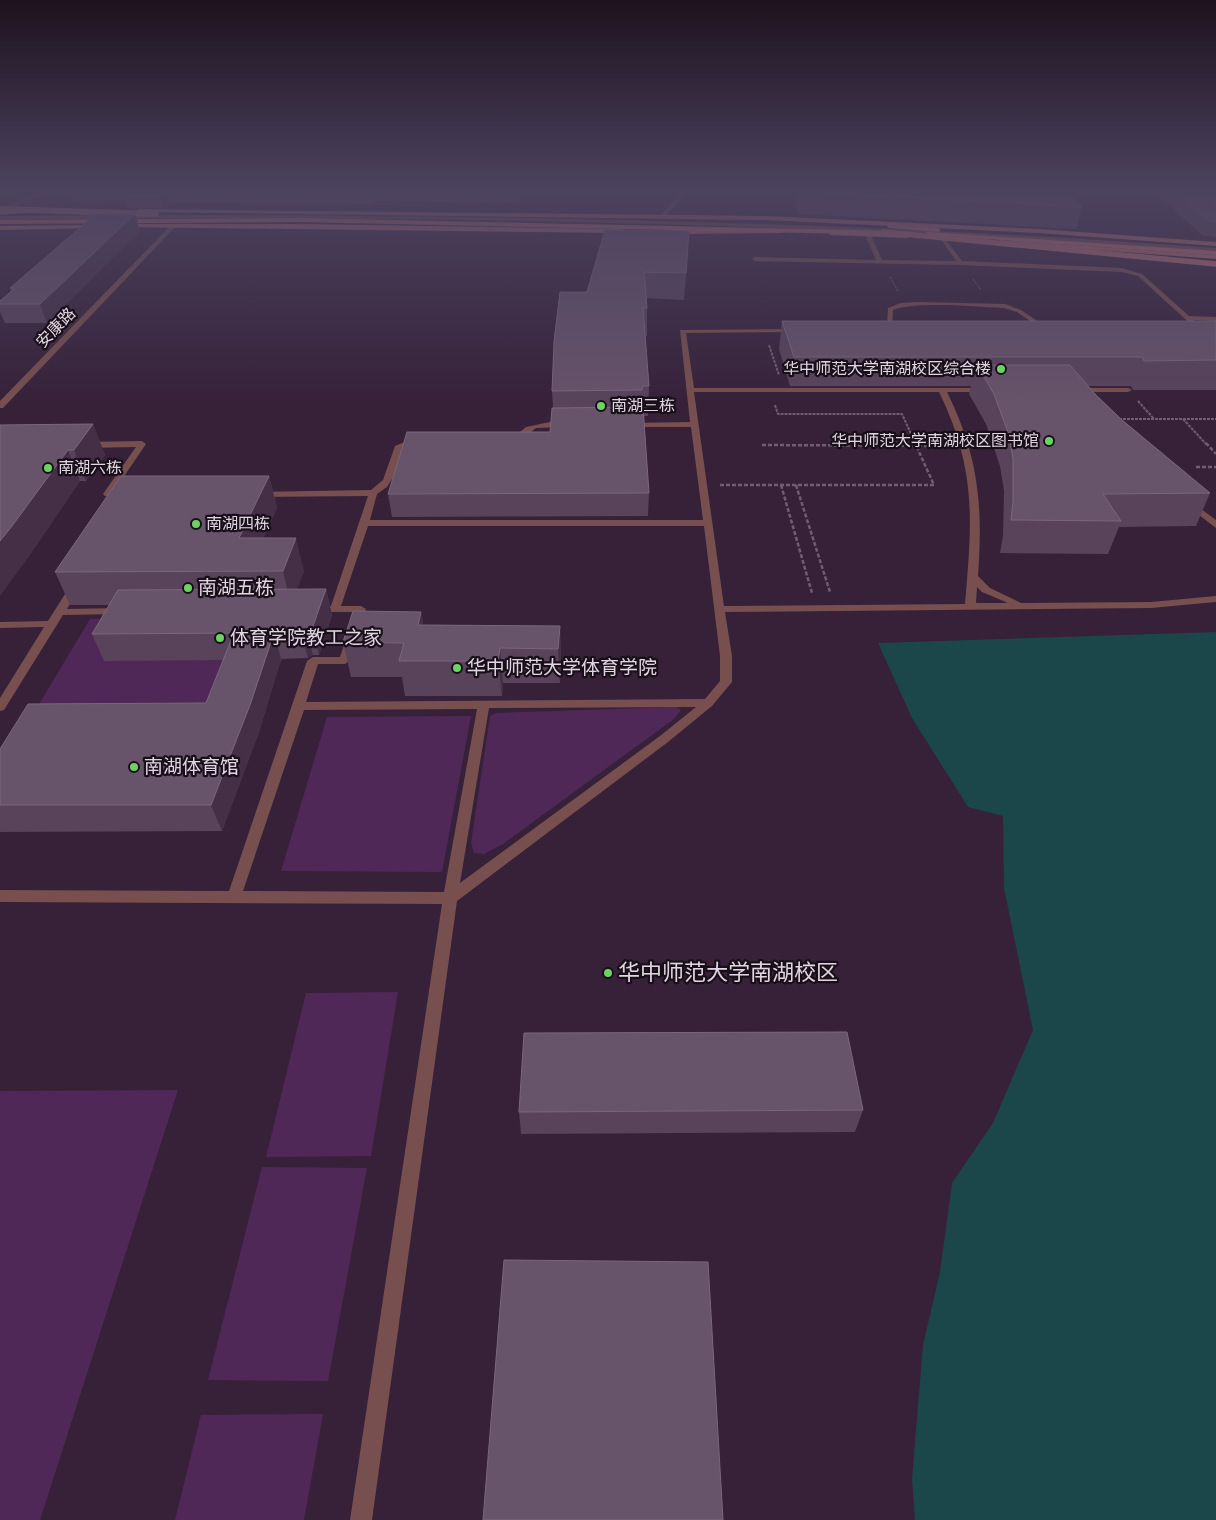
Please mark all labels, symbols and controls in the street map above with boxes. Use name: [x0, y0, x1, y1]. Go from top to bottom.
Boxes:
street label: 安康路: [33, 304, 78, 351]
place label: 华中师范大学南湖校区综合楼: [783, 360, 991, 377]
marker: 华中师范大学南湖校区综合楼: [995, 363, 1007, 375]
place label: 南湖三栋: [611, 397, 675, 414]
marker: 南湖三栋: [595, 400, 607, 412]
place label: 华中师范大学南湖校区图书馆: [831, 432, 1039, 449]
marker: 华中师范大学南湖校区图书馆: [1043, 435, 1055, 447]
place label: 南湖六栋: [58, 459, 122, 476]
marker: 南湖六栋: [42, 462, 54, 474]
place label: 南湖四栋: [206, 515, 270, 532]
marker: 南湖四栋: [190, 518, 202, 530]
place label: 南湖五栋: [198, 577, 274, 598]
marker: 南湖五栋: [182, 582, 194, 594]
place label: 体育学院教工之家: [230, 627, 382, 648]
marker: 体育学院教工之家: [214, 632, 226, 644]
place label: 华中师范大学体育学院: [467, 657, 657, 678]
marker: 华中师范大学体育学院: [451, 662, 463, 674]
place label: 南湖体育馆: [144, 756, 239, 777]
marker: 南湖体育馆: [128, 761, 140, 773]
place label: 华中师范大学南湖校区: [618, 961, 838, 984]
marker: 华中师范大学南湖校区: [602, 967, 614, 979]

